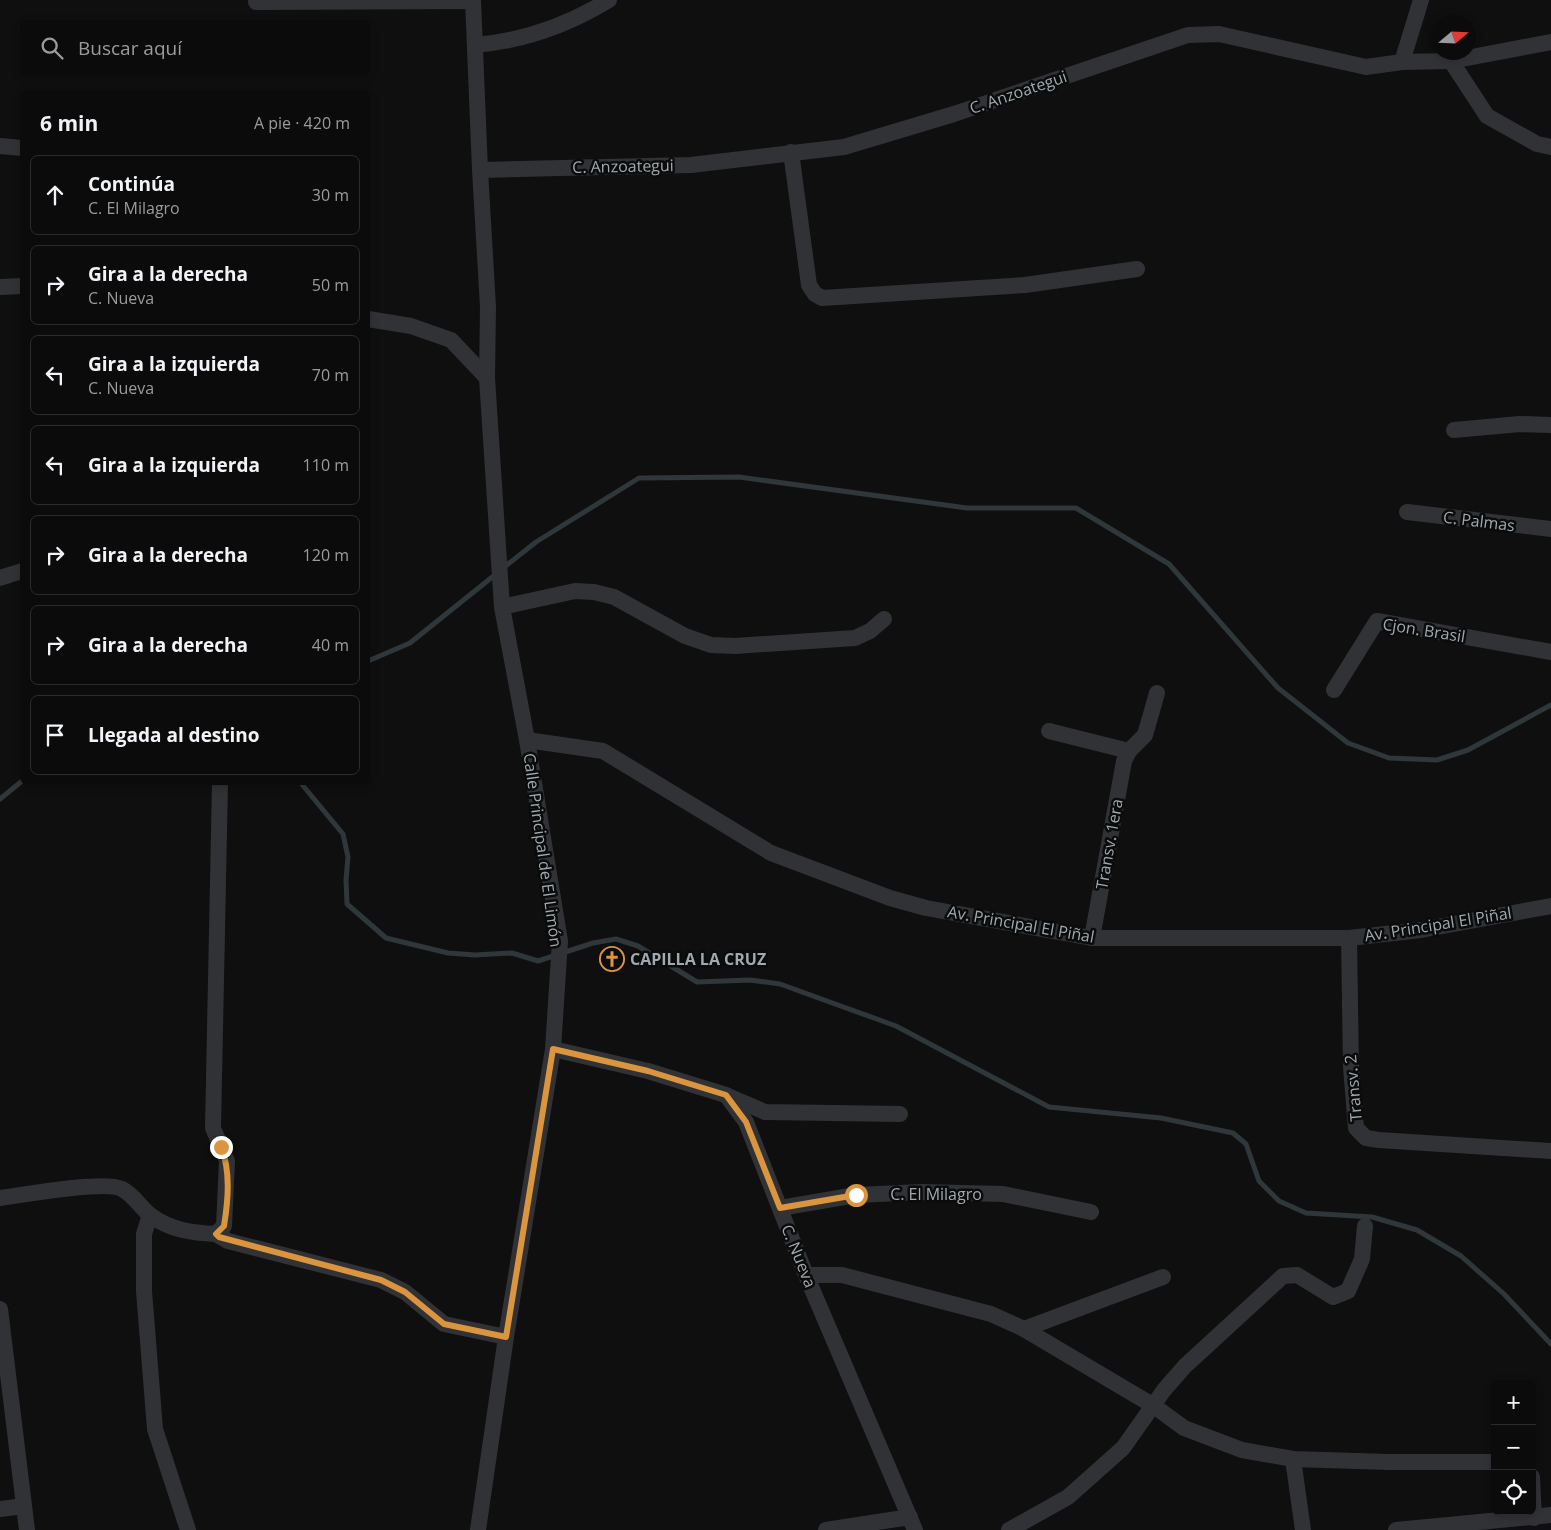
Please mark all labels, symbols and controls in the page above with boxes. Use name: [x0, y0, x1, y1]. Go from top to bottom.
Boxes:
north arrow: [1431, 15, 1476, 60]
search box: [20, 20, 370, 75]
icon: search: [38, 34, 66, 62]
text: Buscar aquí: [78, 35, 182, 61]
street label: C. Anzoategui: [966, 65, 1070, 119]
text: 6 min: [40, 109, 98, 137]
text: A pie · 420 m: [254, 112, 350, 134]
street label: C. Anzoategui: [572, 154, 674, 178]
text: Continúa: [88, 171, 175, 197]
icon: ahead: [41, 181, 69, 209]
text: 30 m: [312, 184, 349, 206]
text: C. El Milagro: [88, 197, 180, 219]
text: Gira a la derecha: [88, 261, 248, 287]
icon: right: [41, 271, 69, 299]
text: 50 m: [312, 274, 349, 296]
text: C. Nueva: [88, 287, 154, 309]
text: Gira a la izquierda: [88, 351, 260, 377]
icon: left: [41, 361, 69, 389]
text: 70 m: [312, 364, 349, 386]
text: C. Nueva: [88, 377, 154, 399]
icon: left: [41, 451, 69, 479]
text: Gira a la izquierda: [88, 452, 260, 478]
text: 110 m: [303, 454, 349, 476]
street label: C. Palmas: [1442, 506, 1516, 536]
icon: right: [41, 541, 69, 569]
text: Gira a la derecha: [88, 542, 248, 568]
text: 120 m: [303, 544, 349, 566]
street label: Cjon. Brasil: [1381, 613, 1467, 647]
icon: right: [41, 631, 69, 659]
text: Gira a la derecha: [88, 632, 248, 658]
text: 40 m: [312, 634, 349, 656]
icon: arrive: [41, 721, 69, 749]
text: Llegada al destino: [88, 722, 260, 748]
street label: Calle Principal de El Limón: [519, 752, 567, 948]
street label: Transv. 1era: [1090, 797, 1128, 891]
street label: Av. Principal El Piñal: [946, 900, 1096, 948]
street label: Av. Principal El Piñal: [1363, 902, 1513, 946]
church icon: CAPILLA LA CRUZ: [599, 946, 625, 972]
place label: CAPILLA LA CRUZ: [630, 948, 766, 970]
street label: Transv. 2: [1339, 1054, 1367, 1122]
route end: [210, 1136, 233, 1159]
street label: C. El Milagro: [890, 1183, 982, 1205]
route start: [845, 1184, 868, 1207]
street label: C. Nueva: [776, 1221, 822, 1291]
map controls: [1491, 1380, 1536, 1515]
button: +: [1491, 1380, 1536, 1425]
button: −: [1491, 1425, 1536, 1470]
button: locate: [1491, 1470, 1536, 1515]

